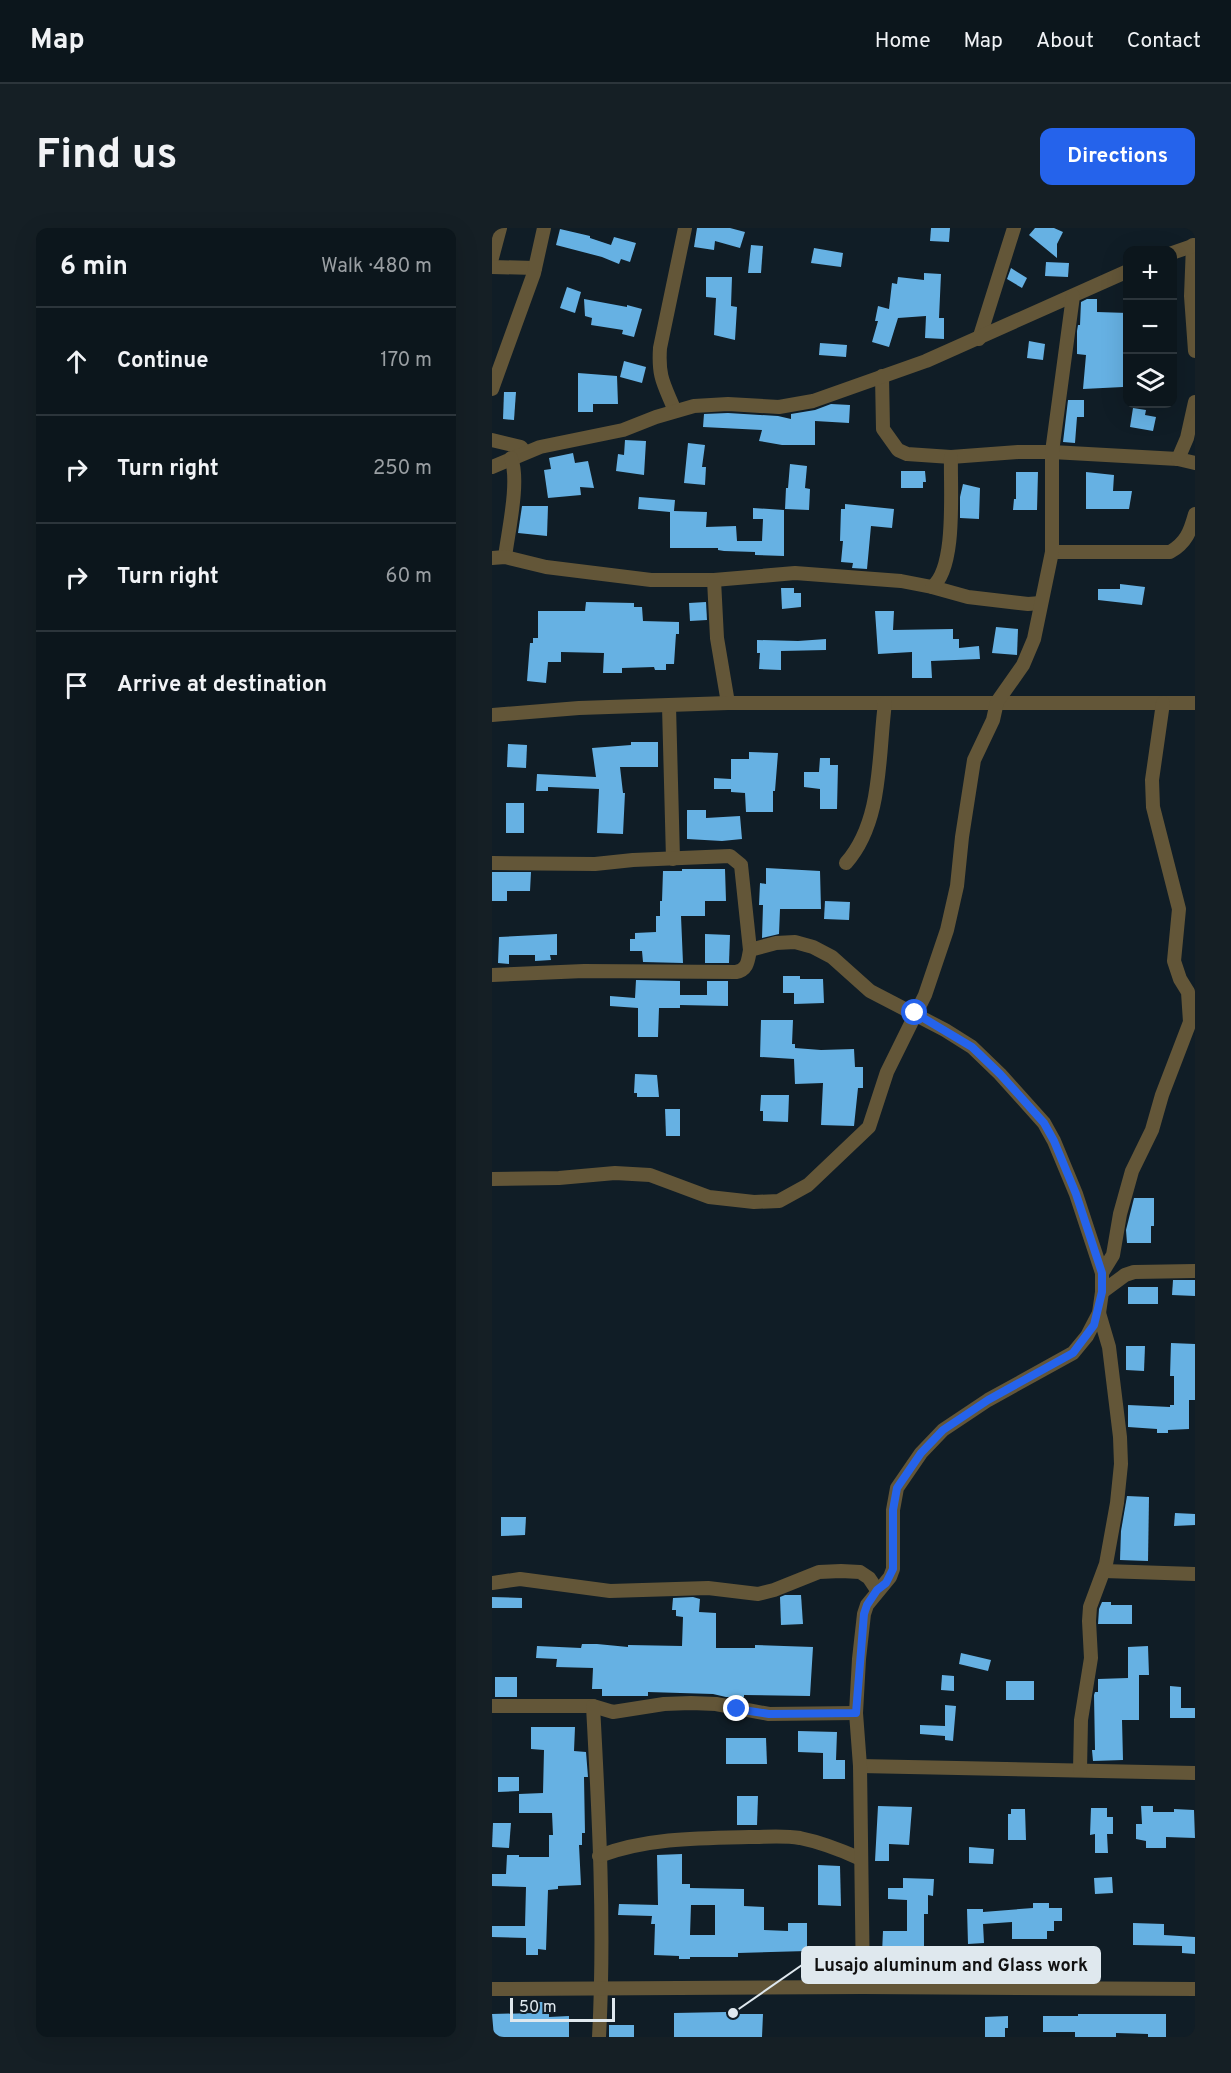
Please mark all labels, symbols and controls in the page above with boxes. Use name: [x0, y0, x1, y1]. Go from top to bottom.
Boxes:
text: Map: [30, 23, 85, 59]
text: Home: [875, 28, 931, 55]
text: Map: [964, 28, 1003, 55]
text: About: [1036, 28, 1094, 55]
text: Contact: [1127, 28, 1201, 55]
button: Directions: [1040, 128, 1195, 185]
text: Find us: [36, 130, 177, 183]
map controls: [1123, 246, 1177, 408]
button: +: [1123, 246, 1177, 300]
text: 6 min: [60, 251, 128, 284]
text: Walk · 480 m: [321, 254, 432, 280]
button: −: [1123, 300, 1177, 354]
icon: ahead: [60, 345, 93, 378]
text: Continue: [117, 348, 208, 375]
text: 170 m: [380, 348, 432, 374]
button: layers: [1123, 354, 1177, 408]
icon: right: [60, 453, 93, 486]
text: Turn right: [117, 456, 219, 483]
text: 250 m: [373, 456, 432, 482]
icon: right: [60, 561, 93, 594]
text: Turn right: [117, 564, 219, 591]
text: 60 m: [386, 564, 432, 590]
icon: arrive: [60, 669, 93, 702]
text: Arrive at destination: [117, 672, 327, 699]
route start: [901, 999, 927, 1025]
route end: [723, 1695, 749, 1721]
callout: Lusajo aluminum and Glass work: [802, 1947, 1100, 1983]
text: Lusajo aluminum and Glass work: [814, 1955, 1088, 1978]
scale bar: [510, 1995, 615, 2022]
text: 50 m: [519, 1998, 557, 2018]

